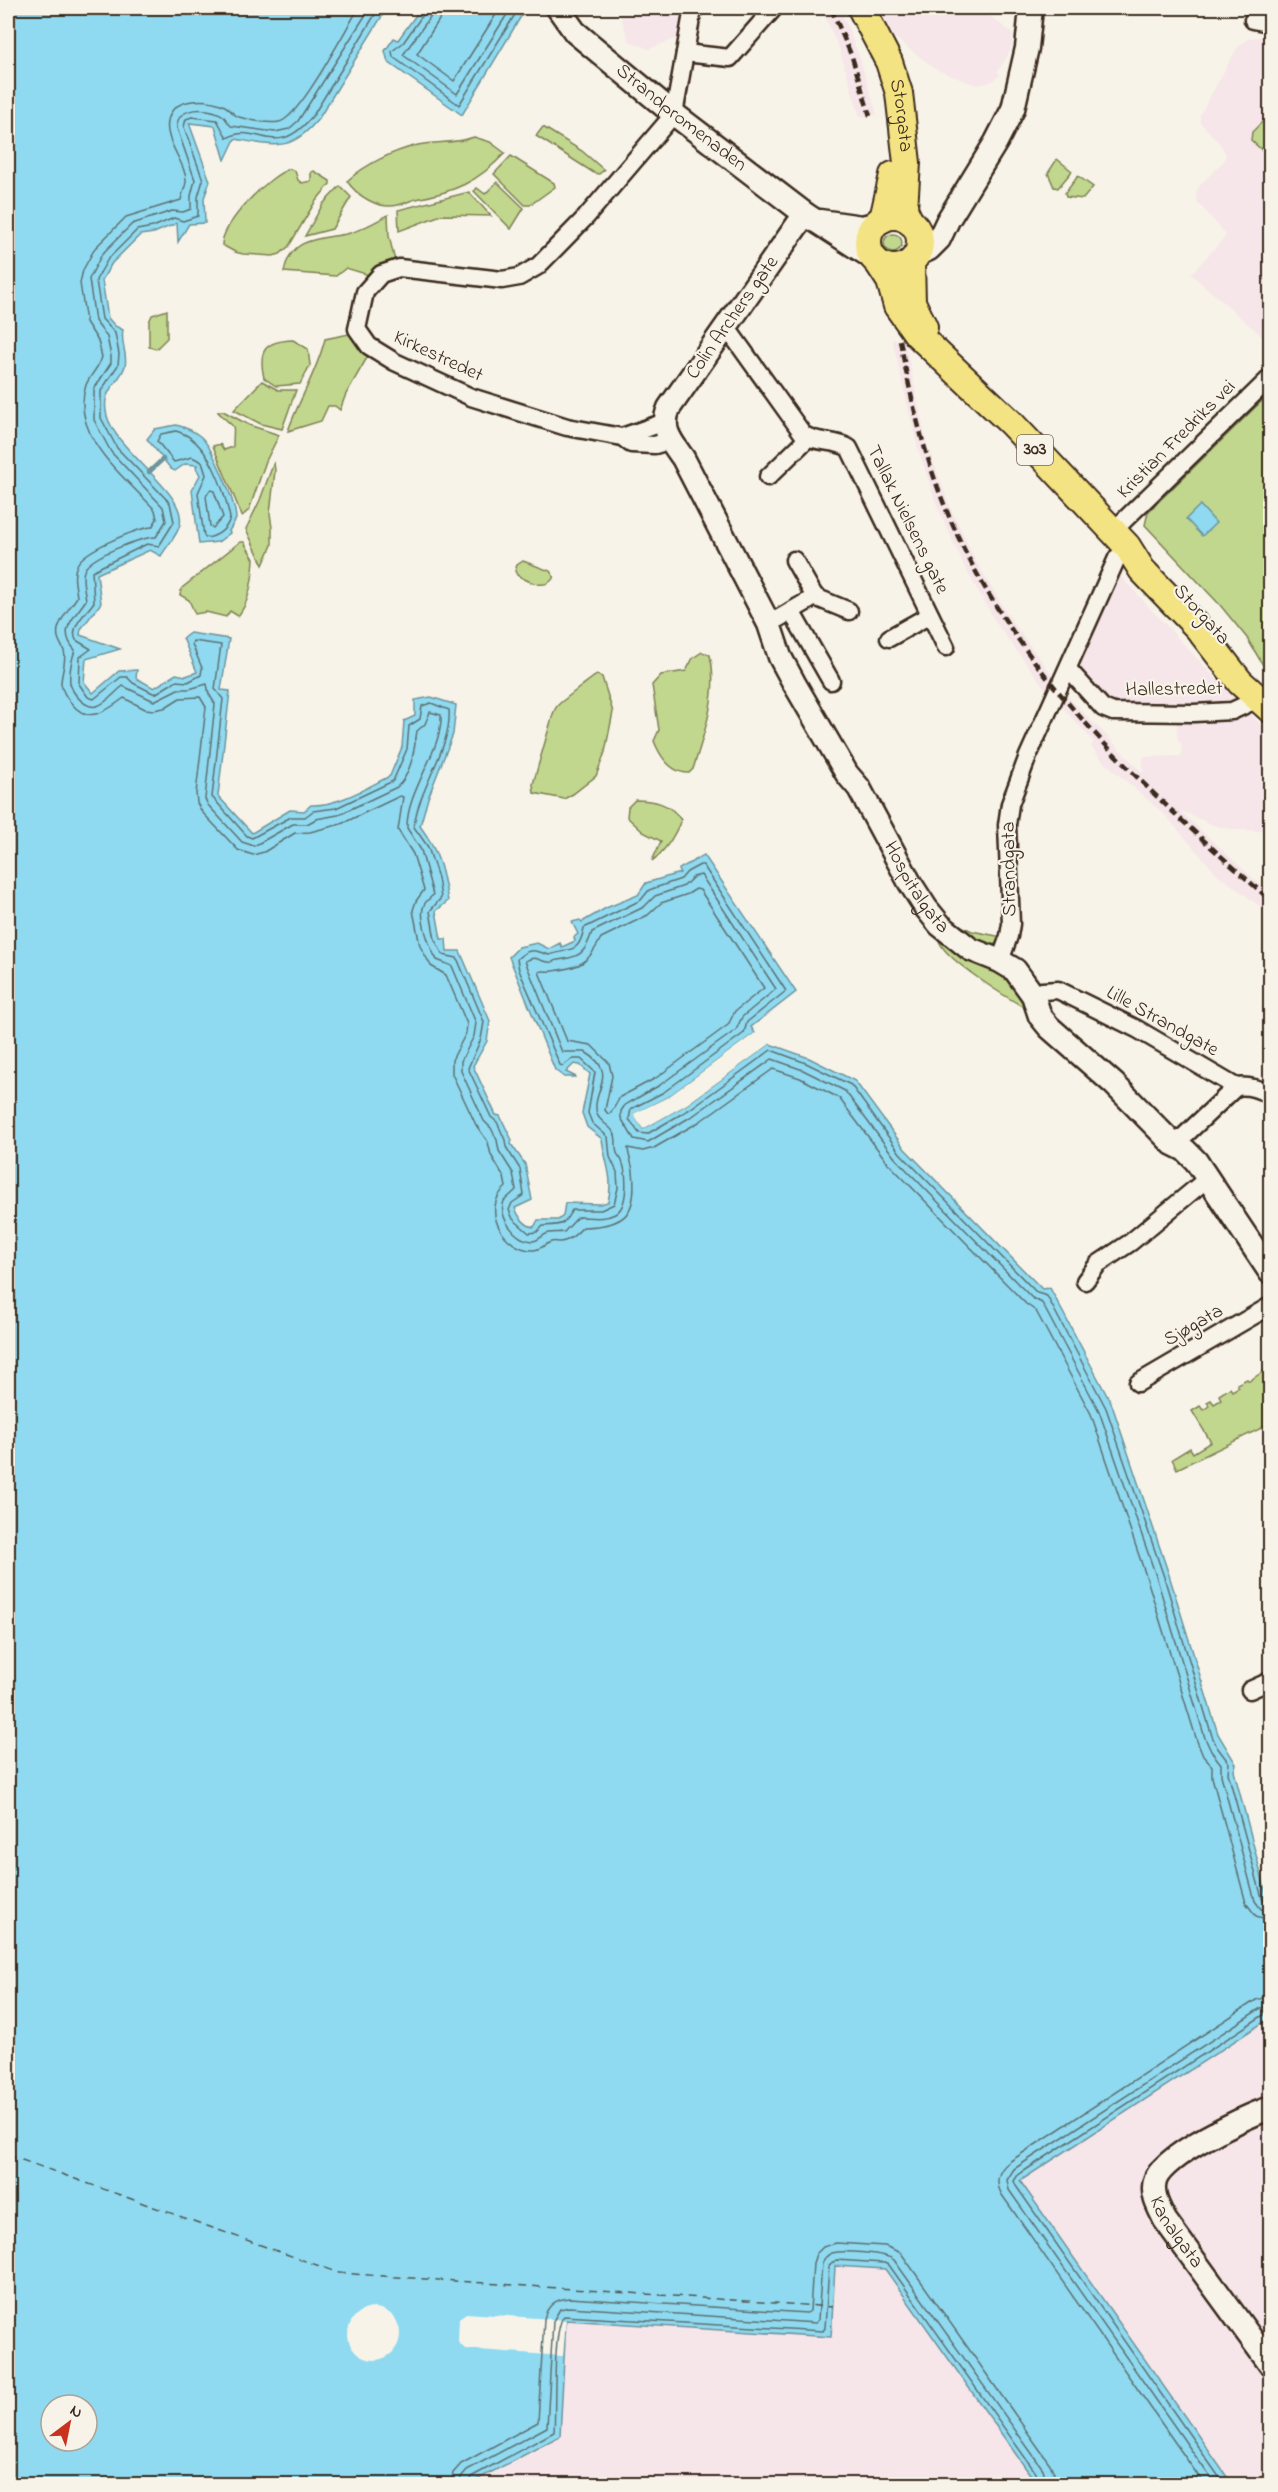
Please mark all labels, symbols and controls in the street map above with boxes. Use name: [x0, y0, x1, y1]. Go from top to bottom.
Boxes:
street label: Strandpromenaden: [609, 57, 753, 179]
street label: Storgata: [881, 75, 920, 154]
street label: Colin Archers gate: [679, 250, 787, 386]
street label: Kirkestredet: [388, 324, 488, 391]
street label: Kristian Fredriks vei: [1111, 374, 1243, 506]
road number: 303: [1017, 435, 1053, 465]
street label: Tallak Nielsens gate: [857, 441, 956, 600]
street label: Storgata: [1165, 578, 1236, 653]
street label: Hallestredet: [1125, 675, 1223, 705]
street label: Strandgata: [995, 821, 1026, 917]
street label: Hospitalgata: [876, 836, 955, 941]
street label: Lille Strandgate: [1100, 979, 1224, 1066]
street label: Sjøgata: [1159, 1297, 1230, 1356]
street label: Kanalgata: [1141, 2192, 1210, 2275]
north arrow: [39, 2393, 99, 2453]
text: N: [65, 2399, 87, 2425]

